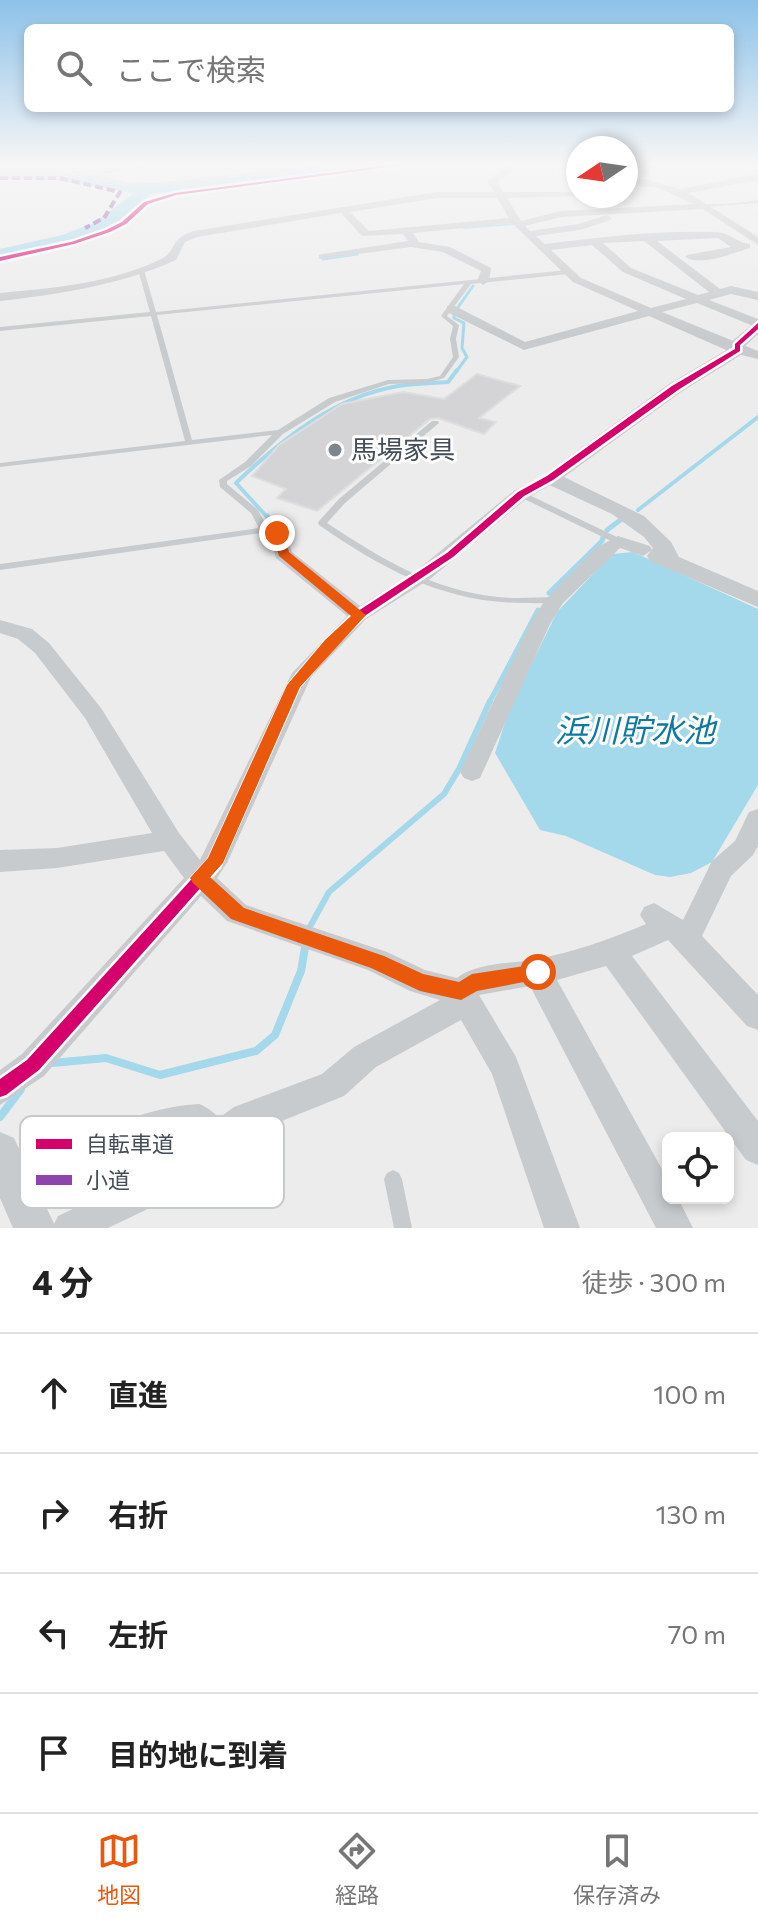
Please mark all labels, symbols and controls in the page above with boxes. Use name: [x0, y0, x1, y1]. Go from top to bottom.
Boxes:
search box: [24, 24, 734, 112]
icon: search: [52, 46, 96, 90]
text: ここで検索: [116, 50, 266, 87]
north arrow: [566, 136, 638, 208]
place label: 馬場家具: [351, 433, 455, 464]
marker: 馬場家具: [326, 441, 344, 459]
route end: [259, 515, 295, 551]
water label: 浜川貯水池: [555, 709, 718, 749]
route start: [520, 954, 556, 990]
legend: [20, 1116, 284, 1208]
text: 自転車道: [86, 1130, 174, 1157]
map controls: [662, 1132, 734, 1204]
button: locate: [662, 1132, 734, 1204]
text: 小道: [86, 1166, 130, 1193]
text: 4 分: [32, 1260, 93, 1302]
text: 徒歩 · 300 m: [581, 1266, 726, 1297]
icon: ahead: [32, 1371, 76, 1415]
text: 直進: [108, 1375, 168, 1412]
text: 100 m: [653, 1378, 726, 1409]
icon: right: [32, 1491, 76, 1535]
text: 右折: [108, 1495, 168, 1532]
text: 130 m: [655, 1498, 726, 1529]
icon: left: [32, 1611, 76, 1655]
text: 左折: [108, 1615, 168, 1652]
text: 70 m: [668, 1618, 726, 1649]
icon: arrive: [32, 1731, 76, 1775]
text: 目的地に到着: [108, 1735, 288, 1772]
tab: 地図: [97, 1829, 141, 1909]
tab: 経路: [335, 1829, 379, 1909]
tab: 保存済み: [573, 1829, 661, 1909]

